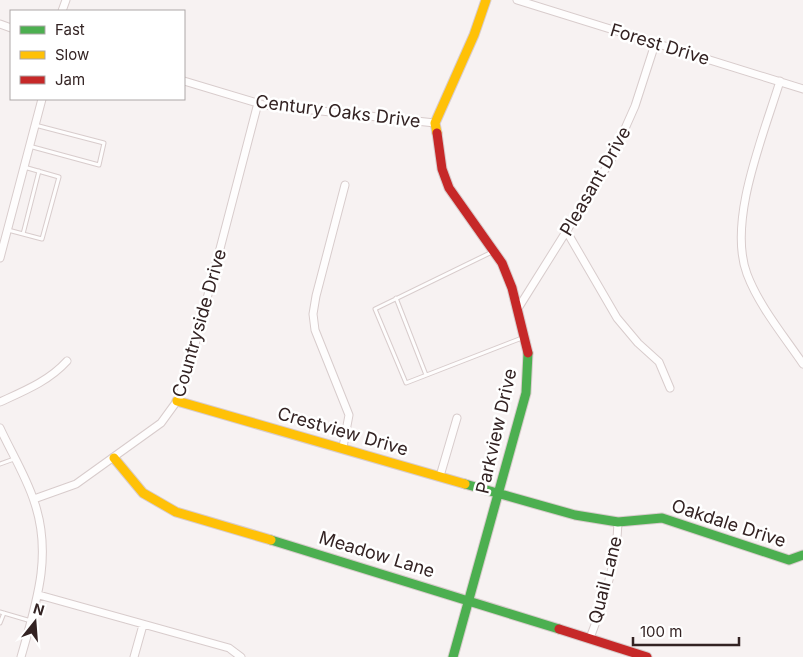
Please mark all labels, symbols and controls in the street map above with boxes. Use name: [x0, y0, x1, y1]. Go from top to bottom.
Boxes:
legend: [10, 10, 185, 100]
street label: Forest Drive: [608, 19, 712, 69]
text: Fast: [55, 20, 85, 39]
text: Slow: [55, 45, 89, 64]
text: Jam: [55, 70, 85, 89]
street label: Century Oaks Drive: [254, 90, 422, 132]
street label: Pleasant Drive: [555, 123, 635, 239]
street label: Countryside Drive: [168, 246, 230, 400]
street label: Parkview Drive: [471, 366, 521, 496]
street label: Crestview Drive: [275, 402, 411, 460]
street label: Oakdale Drive: [669, 495, 789, 551]
street label: Meadow Lane: [317, 526, 437, 582]
street label: Quail Lane: [584, 534, 626, 626]
north arrow: [10, 597, 60, 647]
text: N: [31, 599, 47, 619]
scale bar: [633, 614, 739, 646]
text: 100 m: [640, 622, 682, 641]

